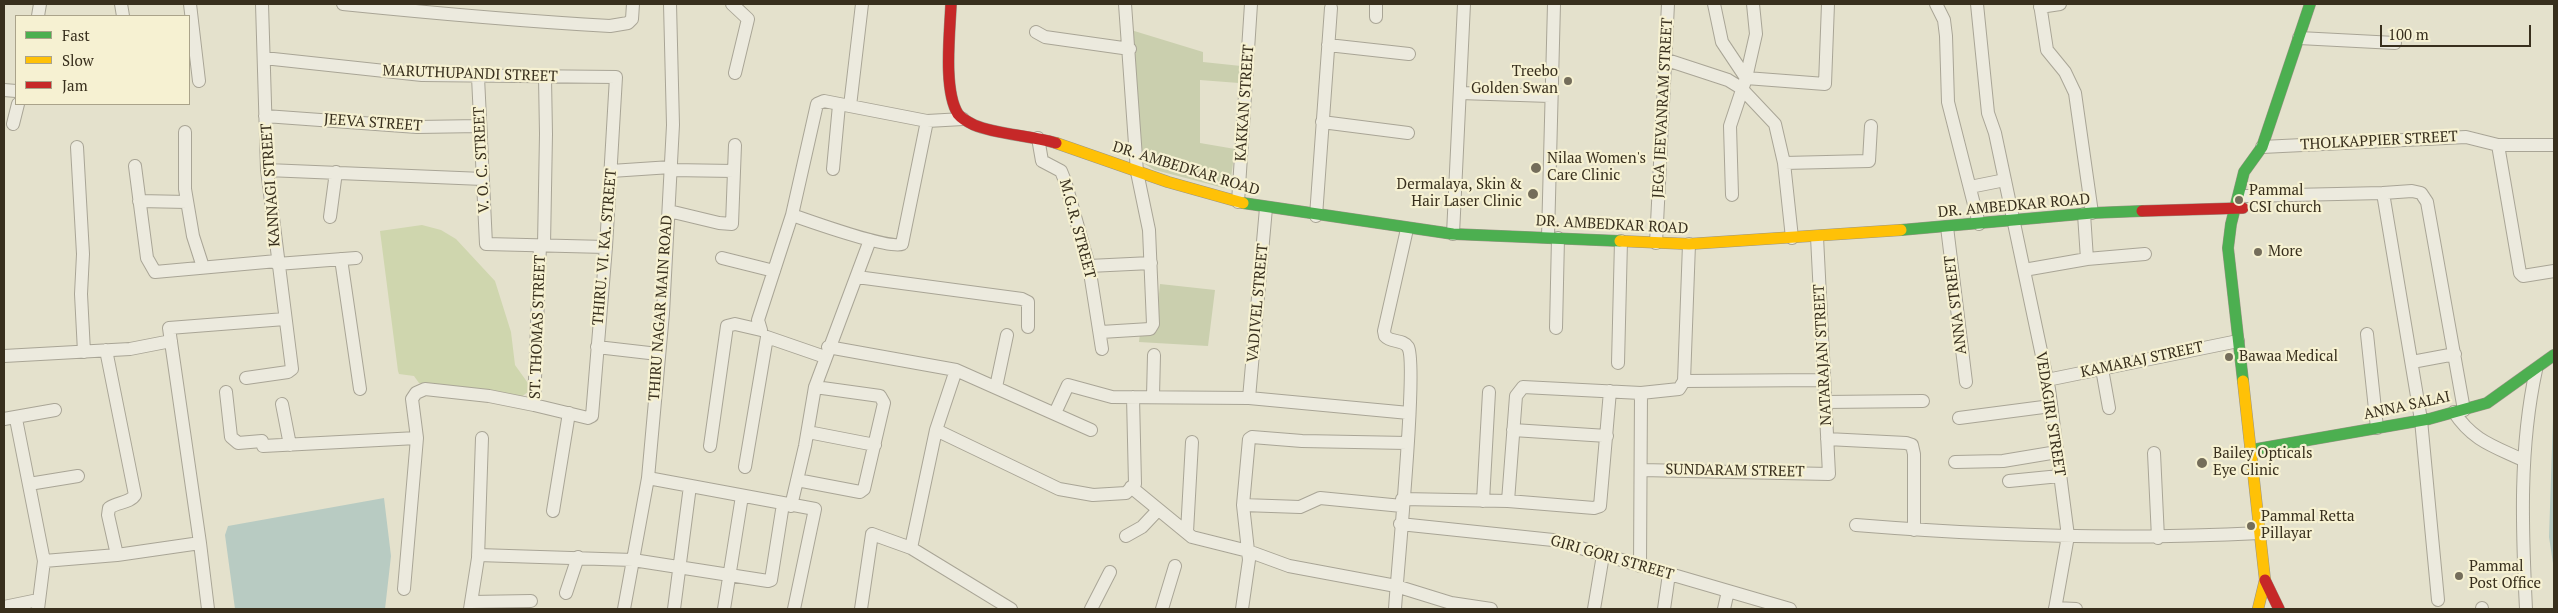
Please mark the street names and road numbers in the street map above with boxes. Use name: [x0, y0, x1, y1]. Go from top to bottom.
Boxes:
street label: JEGA JEEVANRAM STREET: [1649, 17, 1677, 199]
street label: KAKKAN STREET: [1232, 44, 1258, 162]
street label: MARUTHUPANDI STREET: [382, 62, 558, 86]
street label: V. O. C. STREET: [470, 106, 494, 214]
street label: JEEVA STREET: [323, 111, 423, 135]
street label: KANNAGI STREET: [258, 123, 284, 247]
street label: THOLKAPPIER STREET: [2300, 128, 2458, 154]
street label: DR. AMBEDKAR ROAD: [1110, 138, 1262, 200]
street label: THIRU. VI. KA. STREET: [589, 168, 621, 326]
street label: M.G.R. STREET: [1055, 177, 1099, 281]
street label: DR. AMBEDKAR ROAD: [1937, 190, 2091, 222]
street label: DR. AMBEDKAR ROAD: [1535, 212, 1689, 238]
street label: THIRU NAGAR MAIN ROAD: [646, 214, 676, 402]
street label: VADIVEL STREET: [1244, 243, 1272, 363]
street label: ANNA STREET: [1941, 254, 1971, 356]
street label: ST. THOMAS STREET: [526, 255, 550, 399]
street label: NATARAJAN STREET: [1810, 284, 1836, 426]
street label: KAMARAJ STREET: [2079, 338, 2205, 382]
street label: VEDAGIRI STREET: [2031, 350, 2069, 478]
street label: ANNA SALAI: [2362, 388, 2452, 424]
street label: SUNDARAM STREET: [1665, 461, 1805, 481]
street label: GIRI GORI STREET: [1548, 532, 1676, 584]

